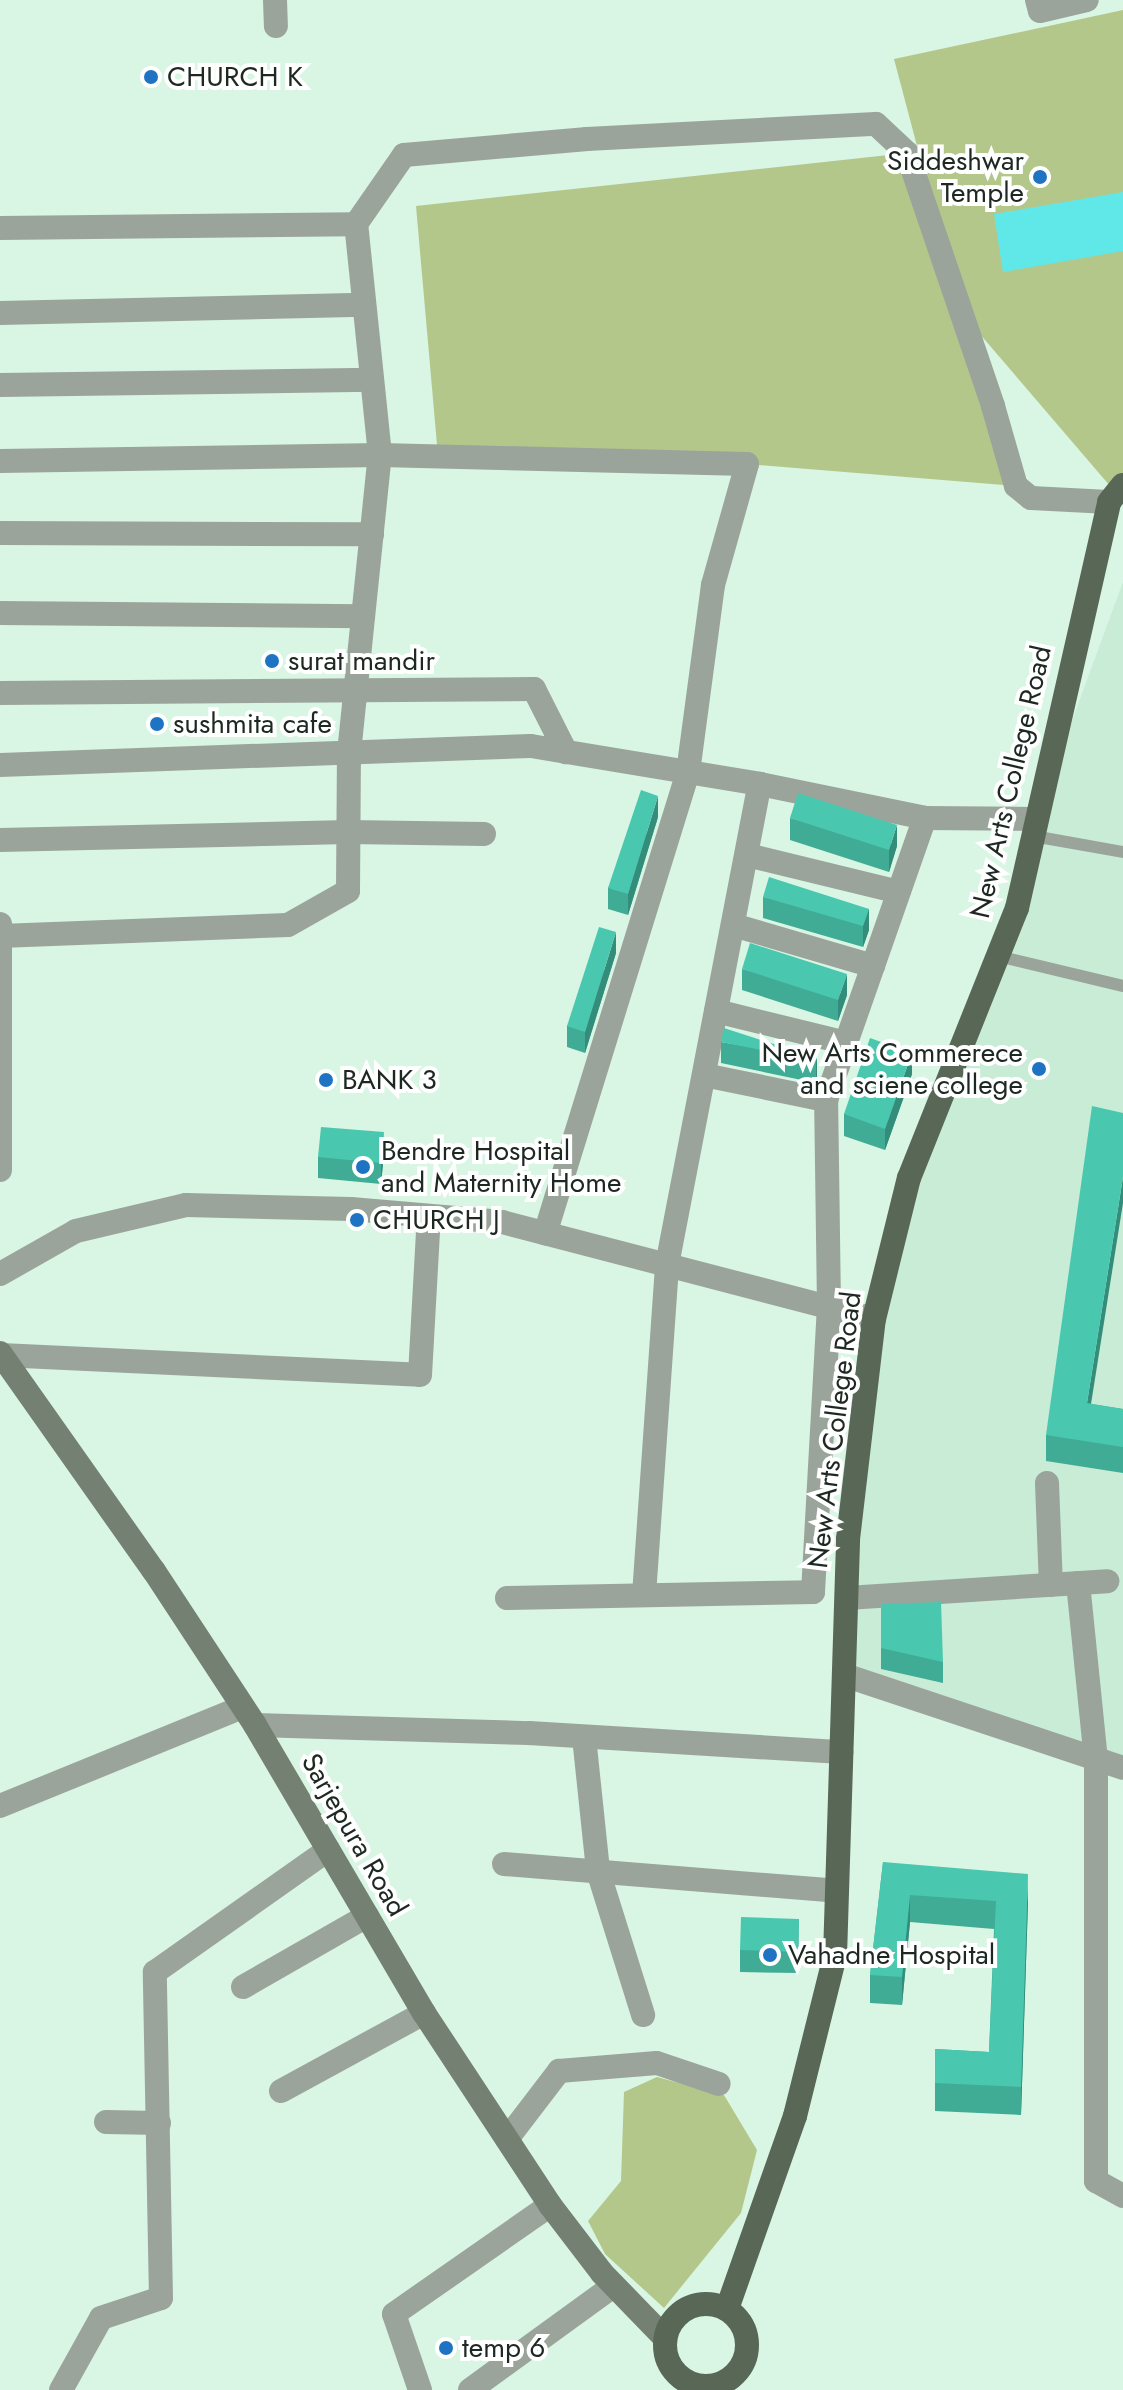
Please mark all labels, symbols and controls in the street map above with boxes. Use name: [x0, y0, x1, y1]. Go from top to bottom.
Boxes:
place label: CHURCH K: [167, 60, 303, 94]
marker: CHURCH K: [142, 68, 160, 86]
place label: Siddeshwar Temple: [887, 144, 1024, 210]
marker: Siddeshwar Temple: [1031, 168, 1049, 186]
street label: New Arts College Road: [963, 643, 1059, 921]
place label: surat mandir: [288, 644, 435, 678]
marker: surat mandir: [263, 652, 281, 670]
place label: sushmita cafe: [173, 707, 332, 741]
marker: sushmita cafe: [148, 715, 166, 733]
place label: New Arts Commerece and sciene college: [761, 1036, 1023, 1102]
marker: New Arts Commerece and sciene college: [1030, 1060, 1048, 1078]
place label: BANK 3: [342, 1063, 437, 1097]
marker: BANK 3: [317, 1071, 335, 1089]
place label: Bendre Hospital and Maternity Home: [381, 1134, 621, 1200]
marker: Bendre Hospital and Maternity Home: [352, 1156, 374, 1178]
place label: CHURCH J: [373, 1203, 500, 1237]
marker: CHURCH J: [348, 1211, 366, 1229]
street label: New Arts College Road: [801, 1290, 869, 1570]
street label: Sarjepura Road: [294, 1748, 414, 1922]
place label: Vahadne Hospital: [788, 1938, 995, 1972]
marker: Vahadne Hospital: [759, 1944, 781, 1966]
place label: temp 6: [462, 2331, 545, 2365]
marker: temp 6: [437, 2339, 455, 2357]

